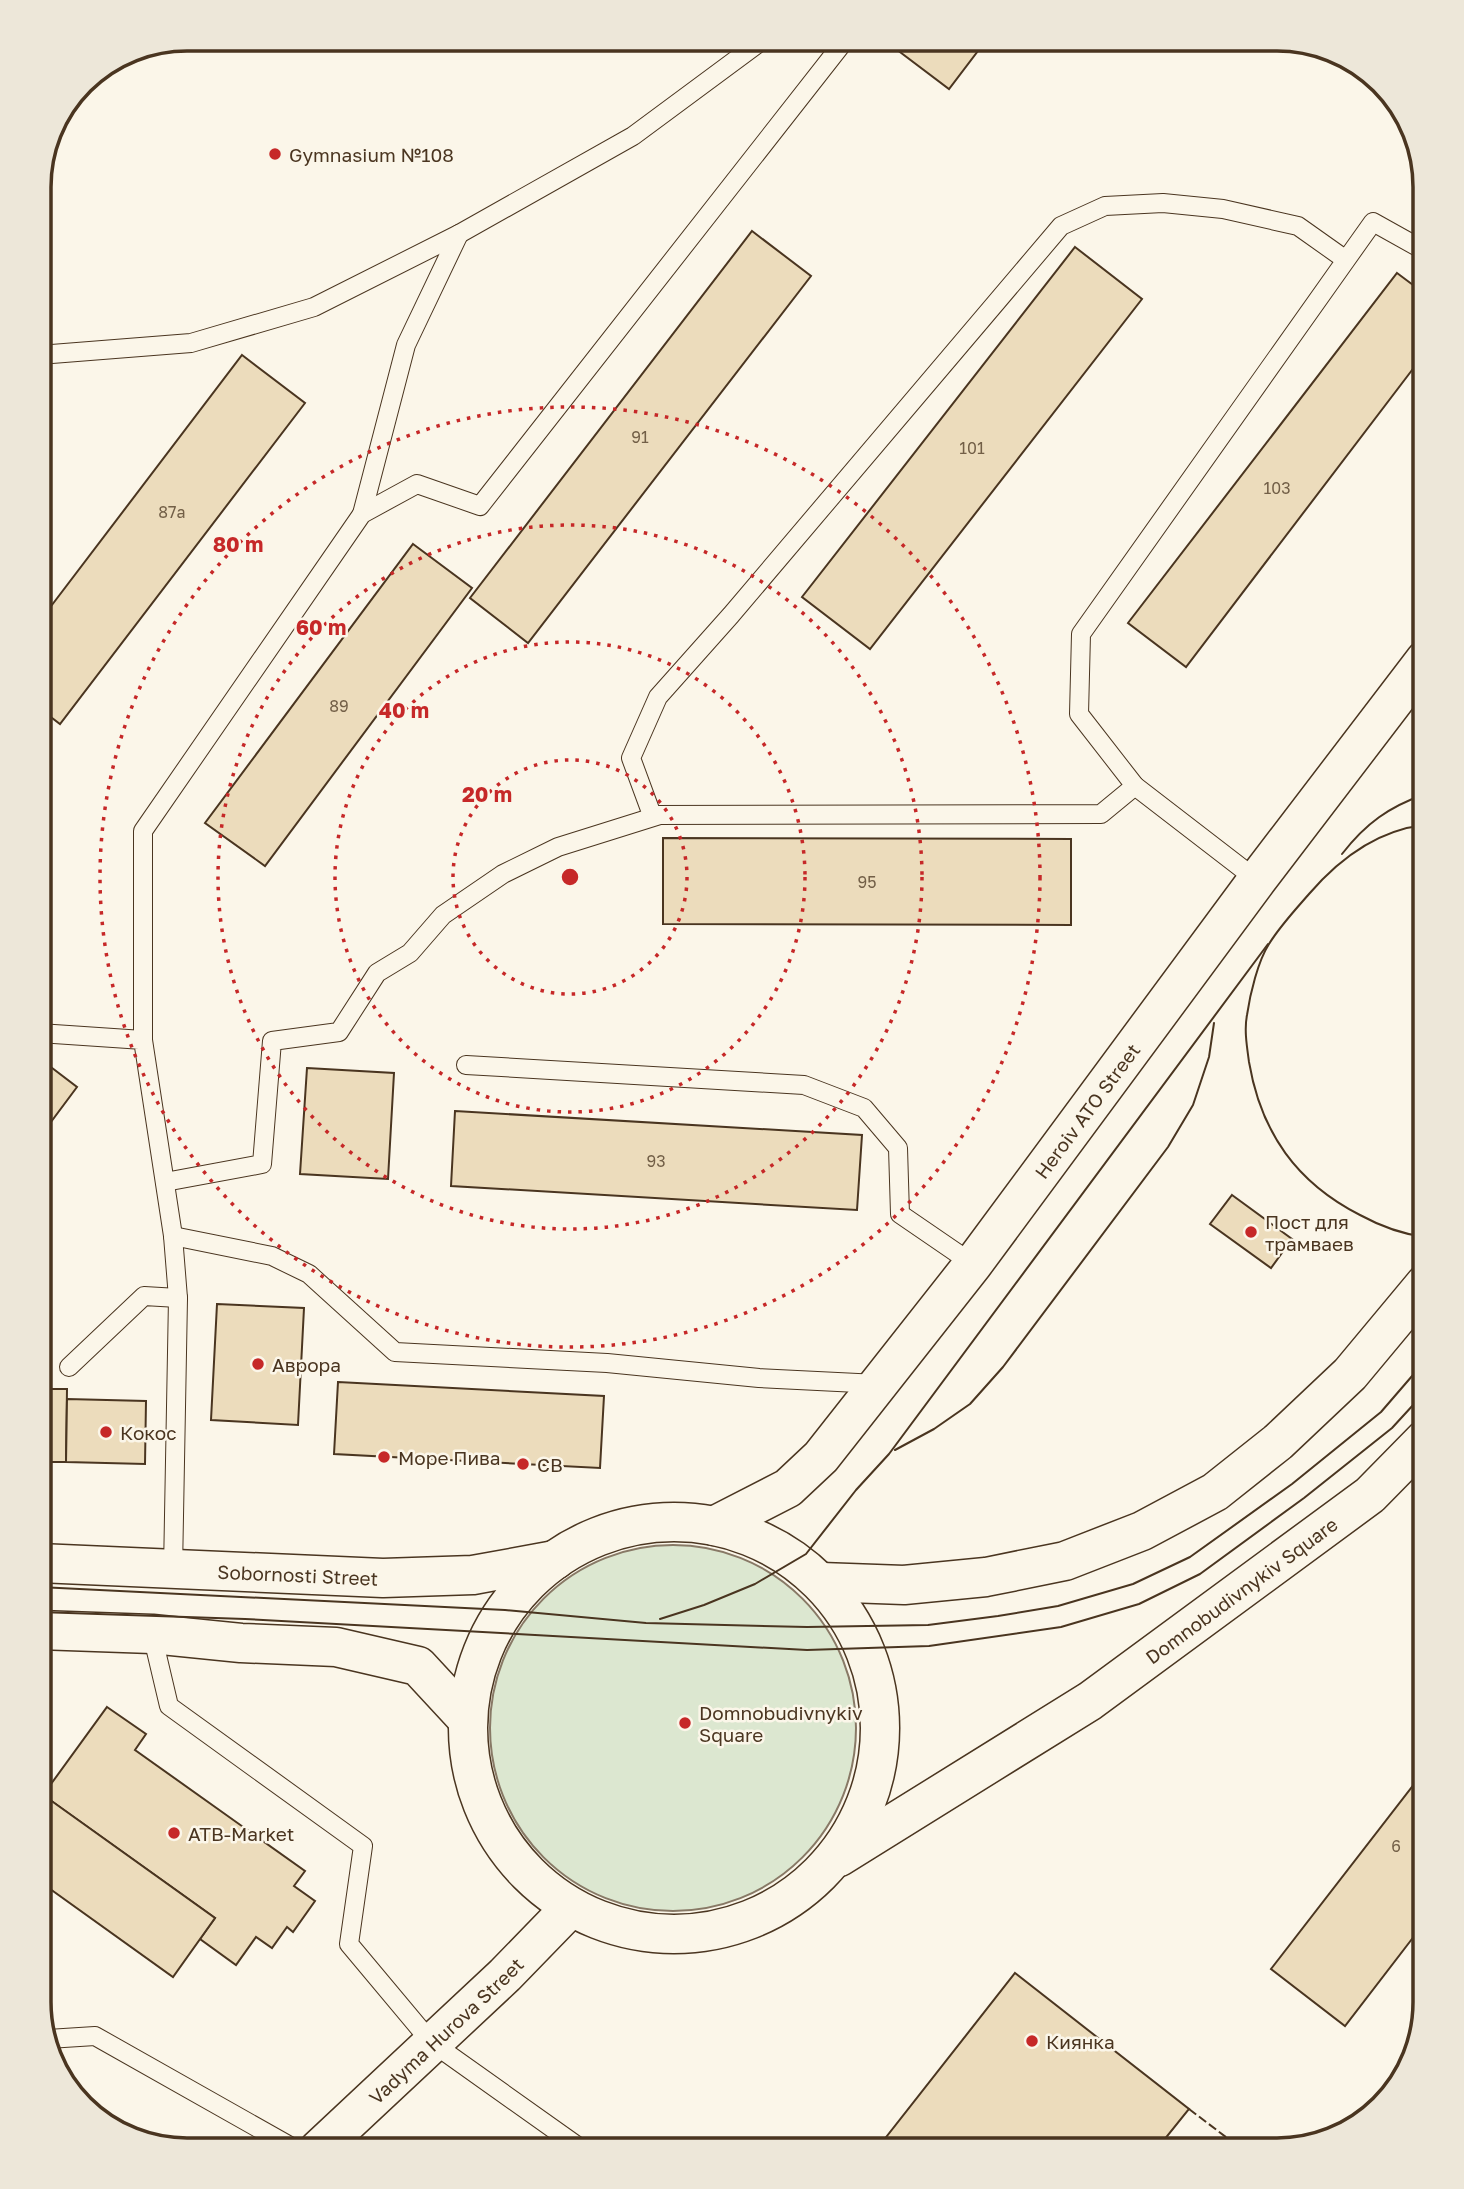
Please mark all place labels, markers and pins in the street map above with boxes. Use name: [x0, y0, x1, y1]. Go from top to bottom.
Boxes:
place label: Gymnasium №108: [289, 143, 454, 166]
marker: Gymnasium №108: [267, 146, 283, 162]
centre of rings: [558, 865, 582, 889]
place label: Пост для трамваев: [1265, 1210, 1354, 1255]
marker: Пост для трамваев: [1243, 1224, 1259, 1240]
place label: Аврора: [272, 1353, 341, 1376]
marker: Аврора: [250, 1356, 266, 1372]
place label: Кокос: [120, 1421, 177, 1444]
marker: Кокос: [98, 1424, 114, 1440]
place label: Море Пива: [398, 1446, 501, 1469]
marker: Море Пива: [376, 1449, 392, 1465]
place label: СВ: [537, 1453, 563, 1476]
marker: СВ: [515, 1456, 531, 1472]
place label: Domnobudivnykiv Square: [699, 1701, 863, 1746]
marker: Domnobudivnykiv Square: [677, 1715, 693, 1731]
place label: ATB-Market: [188, 1822, 294, 1845]
marker: ATB-Market: [166, 1825, 182, 1841]
place label: Киянка: [1046, 2030, 1115, 2053]
marker: Киянка: [1024, 2033, 1040, 2049]

